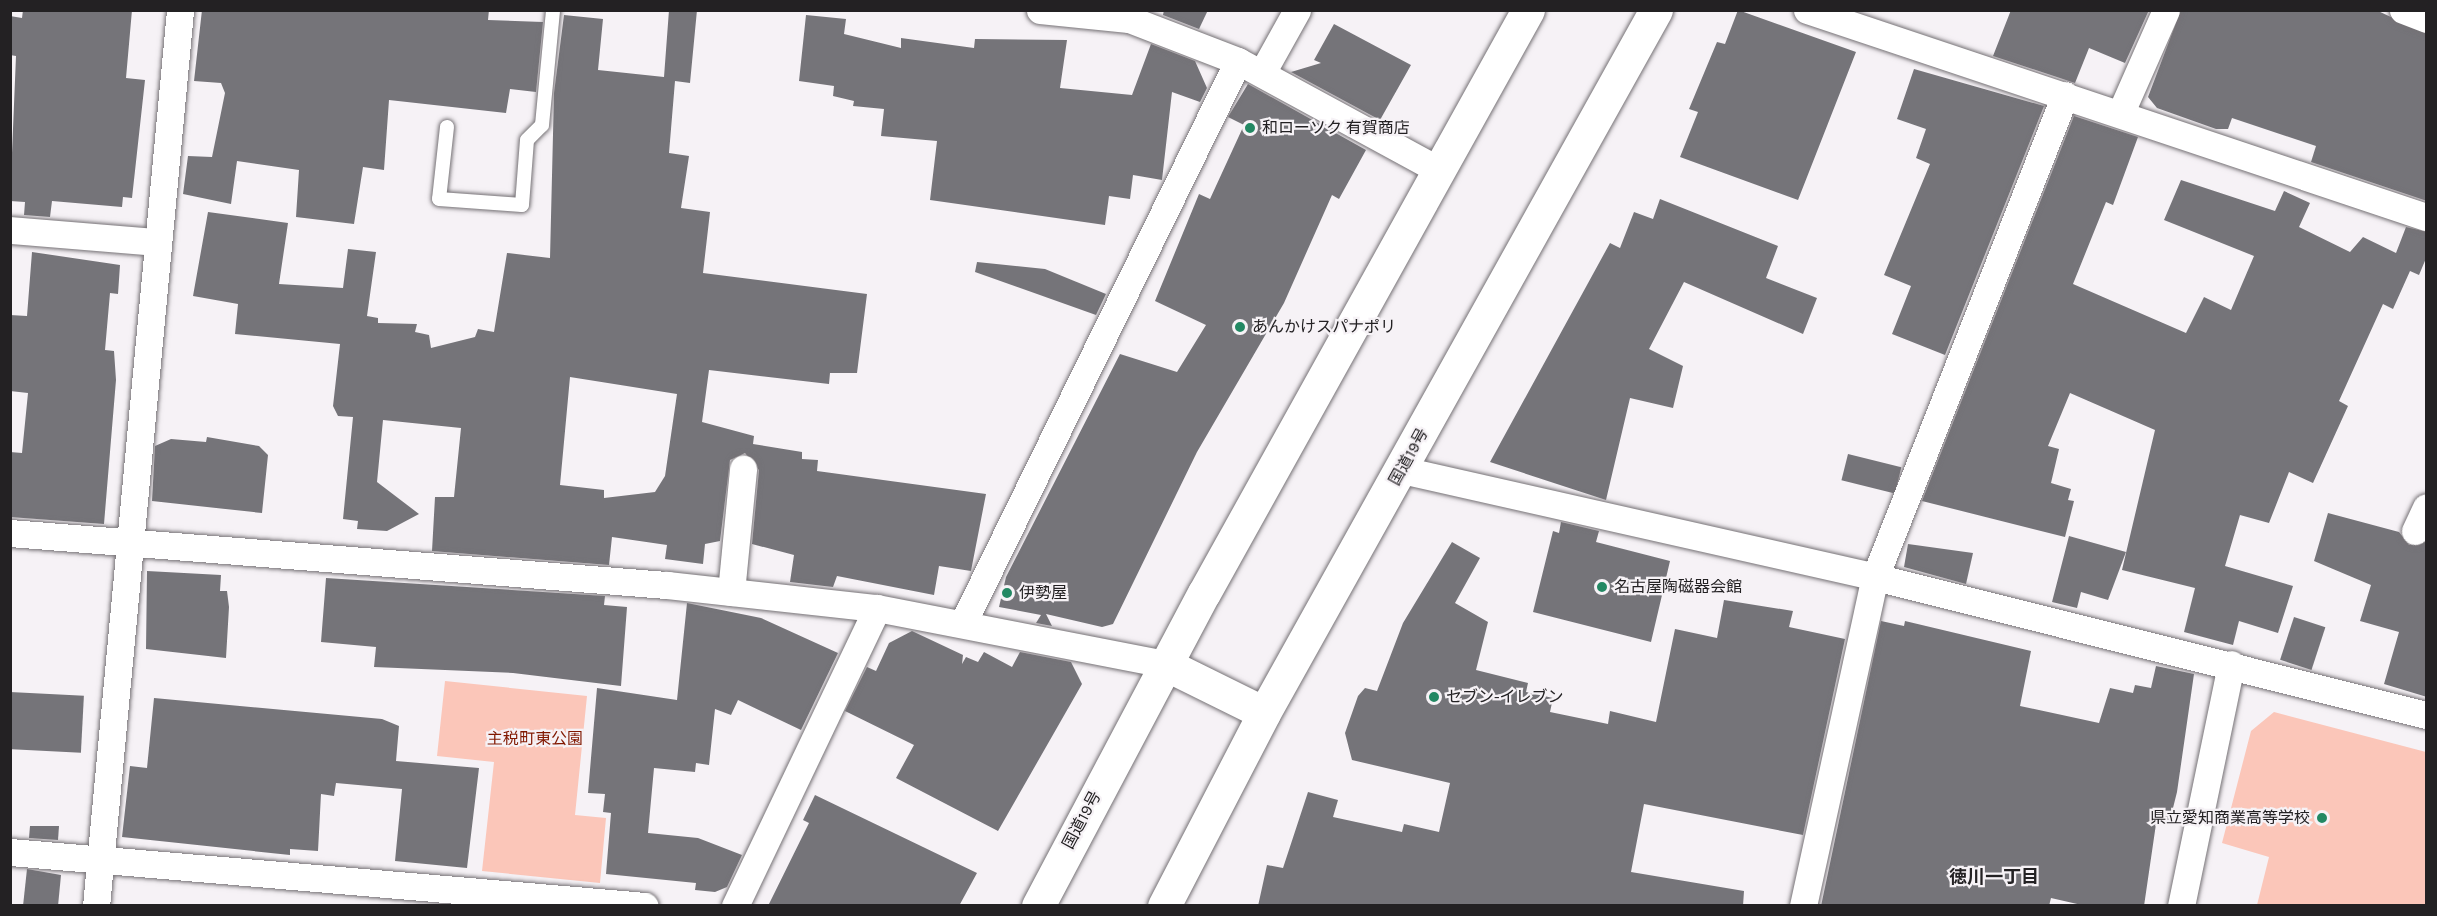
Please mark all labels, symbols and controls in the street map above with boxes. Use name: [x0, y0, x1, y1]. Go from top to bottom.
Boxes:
place label: 和ローソク 有賀商店: [1262, 118, 1410, 138]
marker: 和ローソク 有賀商店: [1243, 121, 1257, 135]
place label: あんかけスパナポリ: [1252, 317, 1396, 337]
marker: あんかけスパナポリ: [1233, 320, 1247, 334]
street label: 国道19号: [1385, 425, 1433, 489]
place label: 名古屋陶磁器会館: [1614, 577, 1742, 597]
marker: 名古屋陶磁器会館: [1595, 580, 1609, 594]
place label: 伊勢屋: [1019, 583, 1067, 603]
marker: 伊勢屋: [1000, 586, 1014, 600]
place label: セブン-イレブン: [1446, 687, 1564, 707]
marker: セブン-イレブン: [1427, 690, 1441, 704]
park label: 主税町東公園: [487, 729, 583, 749]
street label: 国道19号: [1059, 788, 1105, 852]
place label: 県立愛知商業高等学校: [2150, 808, 2310, 828]
marker: 県立愛知商業高等学校: [2315, 811, 2329, 825]
district label: 徳川一丁目: [1949, 866, 2039, 888]

